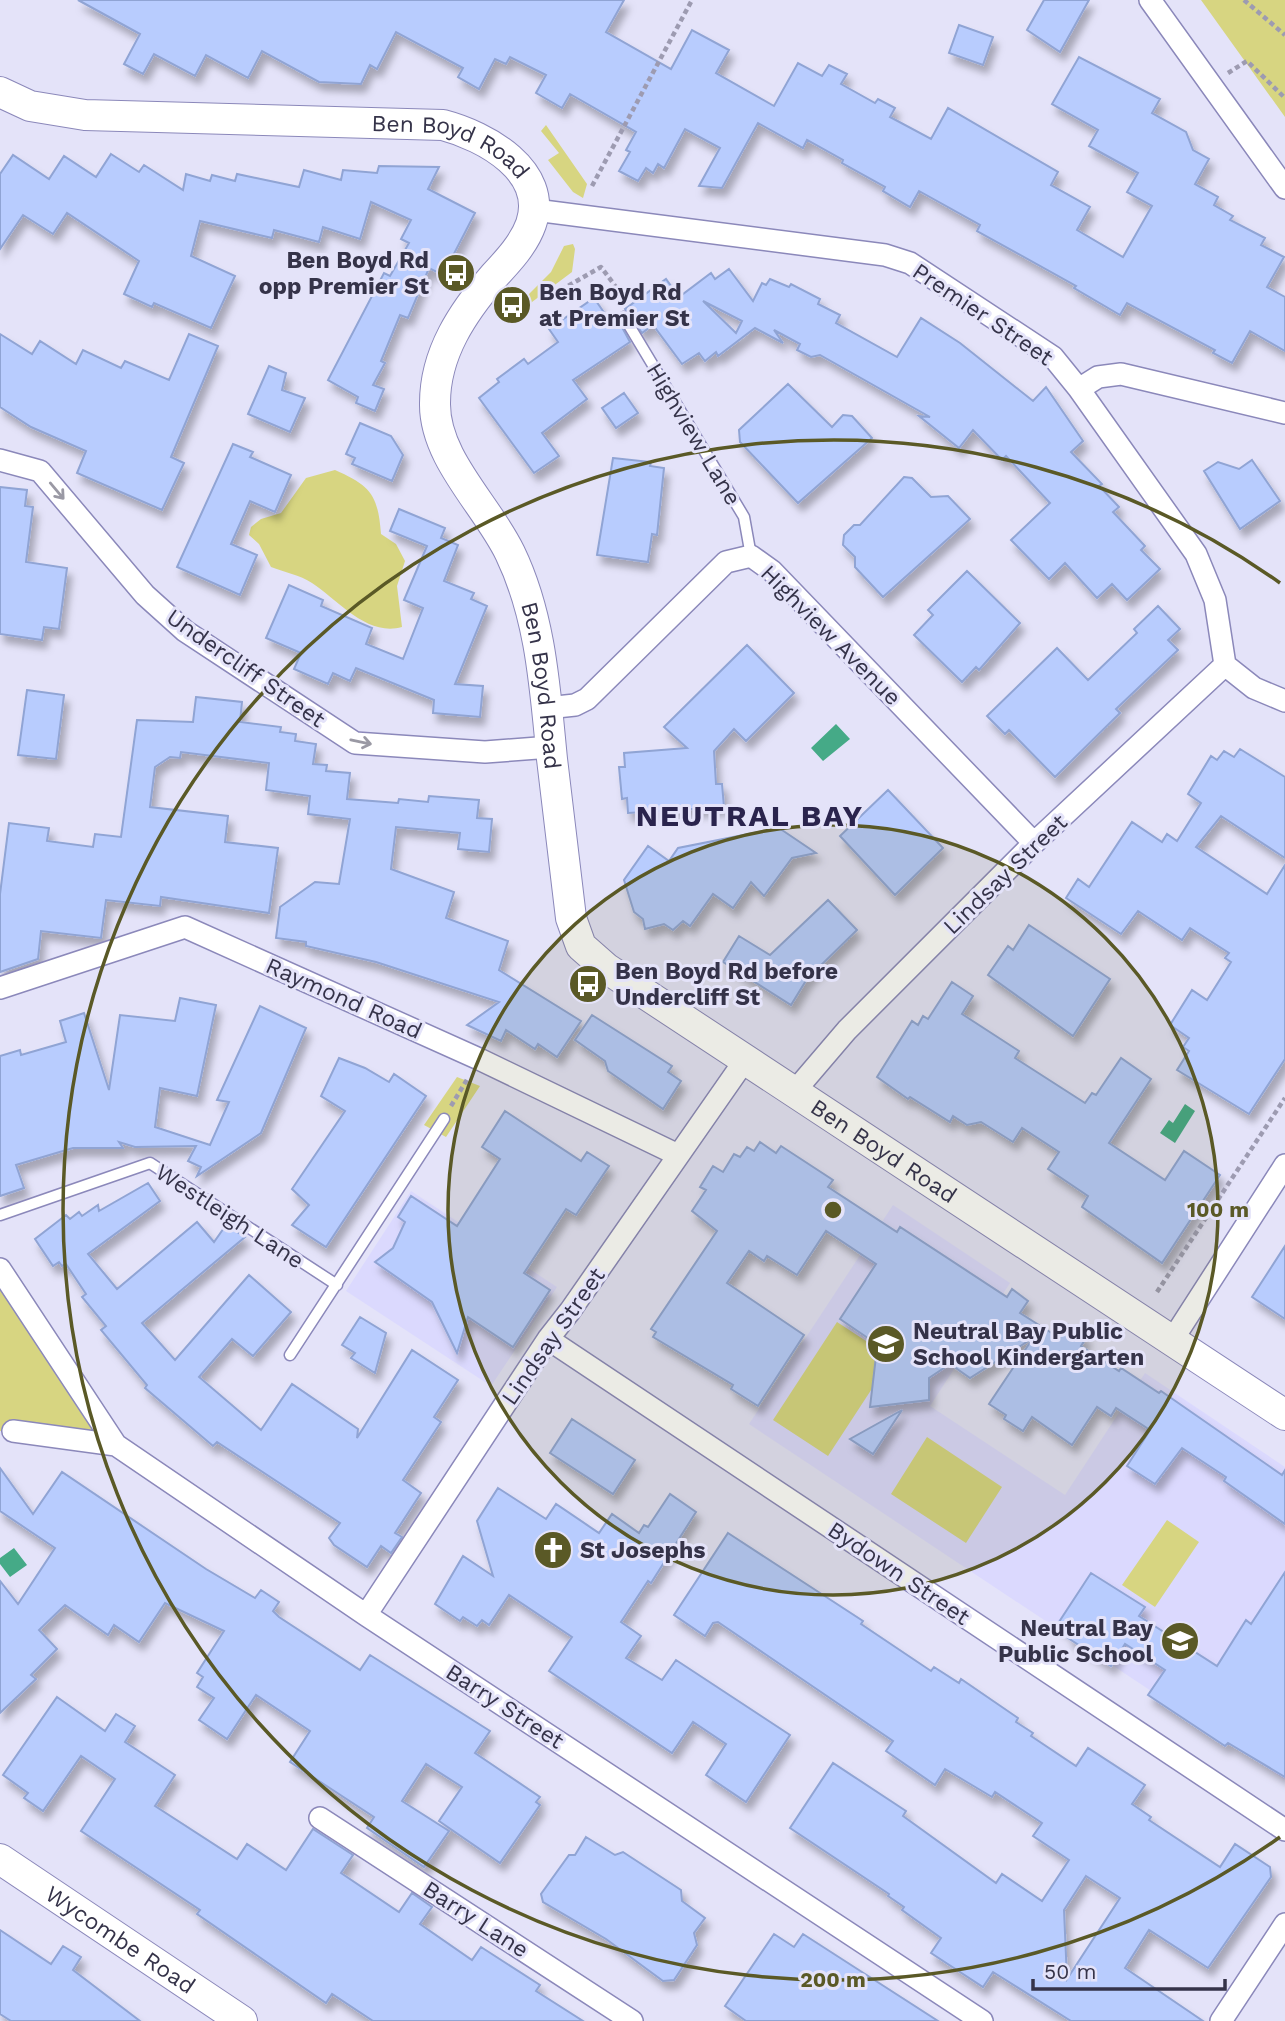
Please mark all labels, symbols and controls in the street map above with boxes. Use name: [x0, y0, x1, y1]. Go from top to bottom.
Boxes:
street label: Ben Boyd Road: [371, 110, 535, 184]
place label: Ben Boyd Rd opp Premier St: [259, 247, 429, 300]
bus stop icon: Ben Boyd Rd opp Premier St: [435, 252, 477, 294]
street label: Premier Street: [907, 257, 1058, 372]
place label: Ben Boyd Rd at Premier St: [539, 279, 690, 332]
bus stop icon: Ben Boyd Rd at Premier St: [491, 284, 533, 326]
street label: Highview Lane: [641, 358, 747, 510]
one-way arrow: [49, 482, 65, 500]
street label: Highview Avenue: [755, 560, 906, 711]
street label: Ben Boyd Road: [515, 599, 566, 771]
street label: Undercliff Street: [161, 604, 330, 733]
one-way arrow: [350, 737, 372, 750]
district label: NEUTRAL BAY: [636, 798, 864, 833]
street label: Lindsay Street: [938, 808, 1073, 940]
street label: Raymond Road: [262, 952, 426, 1045]
place label: Ben Boyd Rd before Undercliff St: [615, 958, 838, 1011]
bus stop icon: Ben Boyd Rd before Undercliff St: [567, 963, 609, 1005]
street label: Ben Boyd Road: [805, 1094, 962, 1209]
street label: Westleigh Lane: [151, 1158, 309, 1274]
text: 100 m: [1187, 1197, 1249, 1222]
centre of rings: [821, 1198, 845, 1222]
street label: Lindsay Street: [496, 1262, 611, 1410]
place label: Neutral Bay Public School Kindergarten: [913, 1318, 1144, 1371]
school or university icon: Neutral Bay Public School Kindergarten: [865, 1323, 907, 1365]
street label: Bydown Street: [823, 1516, 975, 1631]
church icon: St Josephs: [532, 1529, 574, 1571]
place label: St Josephs: [580, 1537, 705, 1564]
place label: Neutral Bay Public School: [998, 1615, 1153, 1668]
school or university icon: Neutral Bay Public School: [1159, 1620, 1201, 1662]
street label: Barry Street: [441, 1658, 569, 1755]
street label: Barry Lane: [418, 1875, 533, 1963]
street label: Wycombe Road: [40, 1880, 200, 2000]
scale bar: [1033, 1948, 1226, 1992]
text: 50 m: [1044, 1959, 1096, 1984]
text: 200 m: [800, 1967, 866, 1992]

